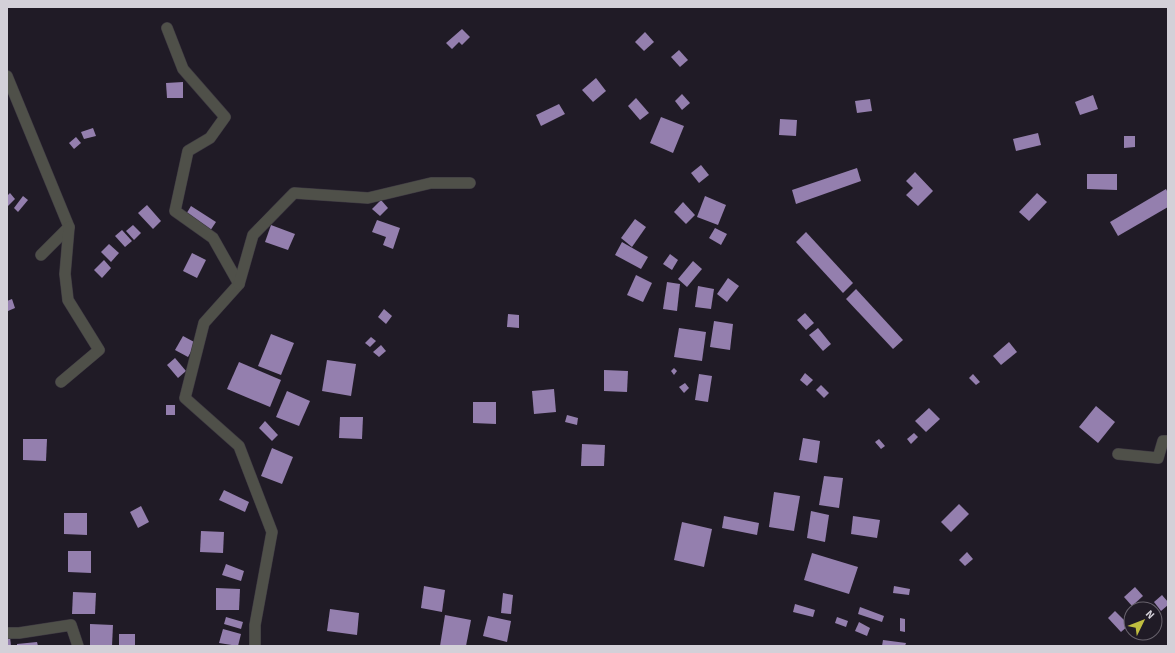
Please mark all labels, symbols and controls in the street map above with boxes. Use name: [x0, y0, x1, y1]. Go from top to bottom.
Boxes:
north arrow: [1123, 601, 1163, 641]
text: N: [1142, 607, 1158, 622]

